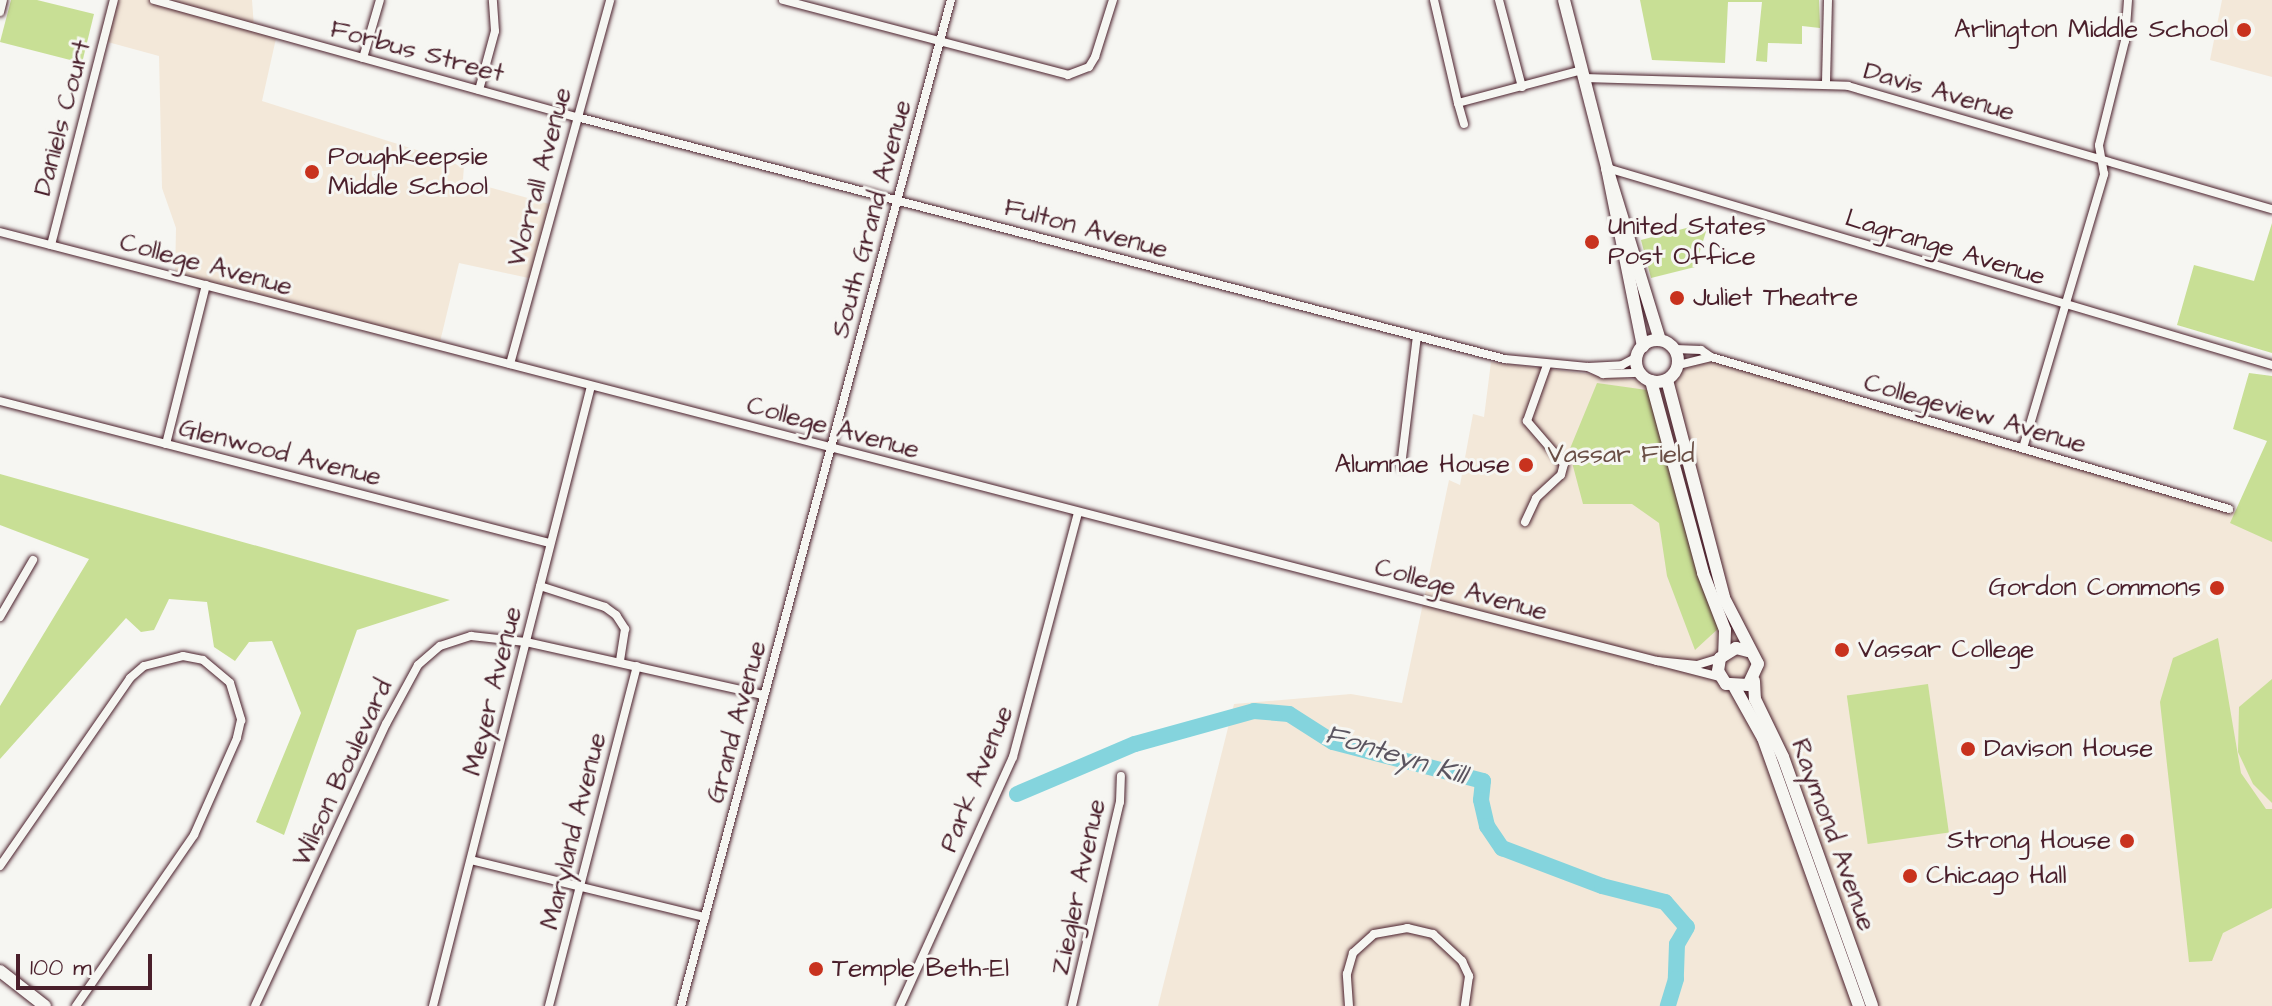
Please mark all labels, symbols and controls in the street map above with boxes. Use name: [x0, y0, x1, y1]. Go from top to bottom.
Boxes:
street label: Forbus Street: [327, 14, 507, 90]
place label: Arlington Middle School: [1954, 14, 2228, 46]
marker: Arlington Middle School: [2235, 21, 2253, 39]
street label: Daniels Court: [27, 37, 99, 199]
street label: Davis Avenue: [1860, 56, 2018, 128]
street label: Worrall Avenue: [501, 84, 579, 270]
street label: South Grand Avenue: [825, 97, 919, 341]
place label: Poughkeepsie Middle School: [328, 141, 488, 202]
marker: Poughkeepsie Middle School: [303, 163, 321, 181]
street label: Fulton Avenue: [1001, 192, 1171, 266]
street label: Lagrange Avenue: [1841, 203, 2049, 293]
place label: United States Post Office: [1608, 211, 1766, 272]
street label: College Avenue: [116, 227, 296, 303]
marker: United States Post Office: [1583, 233, 1601, 251]
place label: Juliet Theatre: [1693, 282, 1858, 314]
marker: Juliet Theatre: [1668, 289, 1686, 307]
street label: Collegeview Avenue: [1860, 367, 2090, 461]
street label: College Avenue: [743, 390, 923, 466]
street label: Glenwood Avenue: [175, 413, 385, 493]
park label: Vassar Field: [1547, 439, 1695, 471]
place label: Alumnae House: [1334, 449, 1510, 481]
marker: Alumnae House: [1517, 456, 1535, 474]
street label: College Avenue: [1371, 552, 1551, 628]
place label: Gordon Commons: [1988, 572, 2201, 604]
marker: Gordon Commons: [2208, 579, 2226, 597]
street label: Meyer Avenue: [457, 603, 529, 779]
place label: Vassar College: [1858, 634, 2034, 666]
street label: Grand Avenue: [700, 637, 774, 807]
marker: Vassar College: [1833, 641, 1851, 659]
street label: Wilson Boulevard: [286, 675, 400, 871]
street label: Park Avenue: [934, 701, 1020, 857]
water label: Fonteyn Kill: [1321, 718, 1471, 792]
street label: Maryland Avenue: [534, 729, 614, 933]
place label: Davison House: [1984, 733, 2153, 765]
street label: Raymond Avenue: [1784, 735, 1882, 935]
marker: Davison House: [1959, 740, 1977, 758]
street label: Ziegler Avenue: [1045, 796, 1113, 978]
place label: Strong House: [1947, 825, 2111, 857]
marker: Strong House: [2118, 832, 2136, 850]
place label: Chicago Hall: [1926, 860, 2066, 892]
marker: Chicago Hall: [1901, 867, 1919, 885]
scale bar: [20, 938, 156, 988]
text: 100 m: [30, 951, 92, 985]
place label: Temple Beth-El: [832, 953, 1009, 985]
marker: Temple Beth-El: [807, 960, 825, 978]

